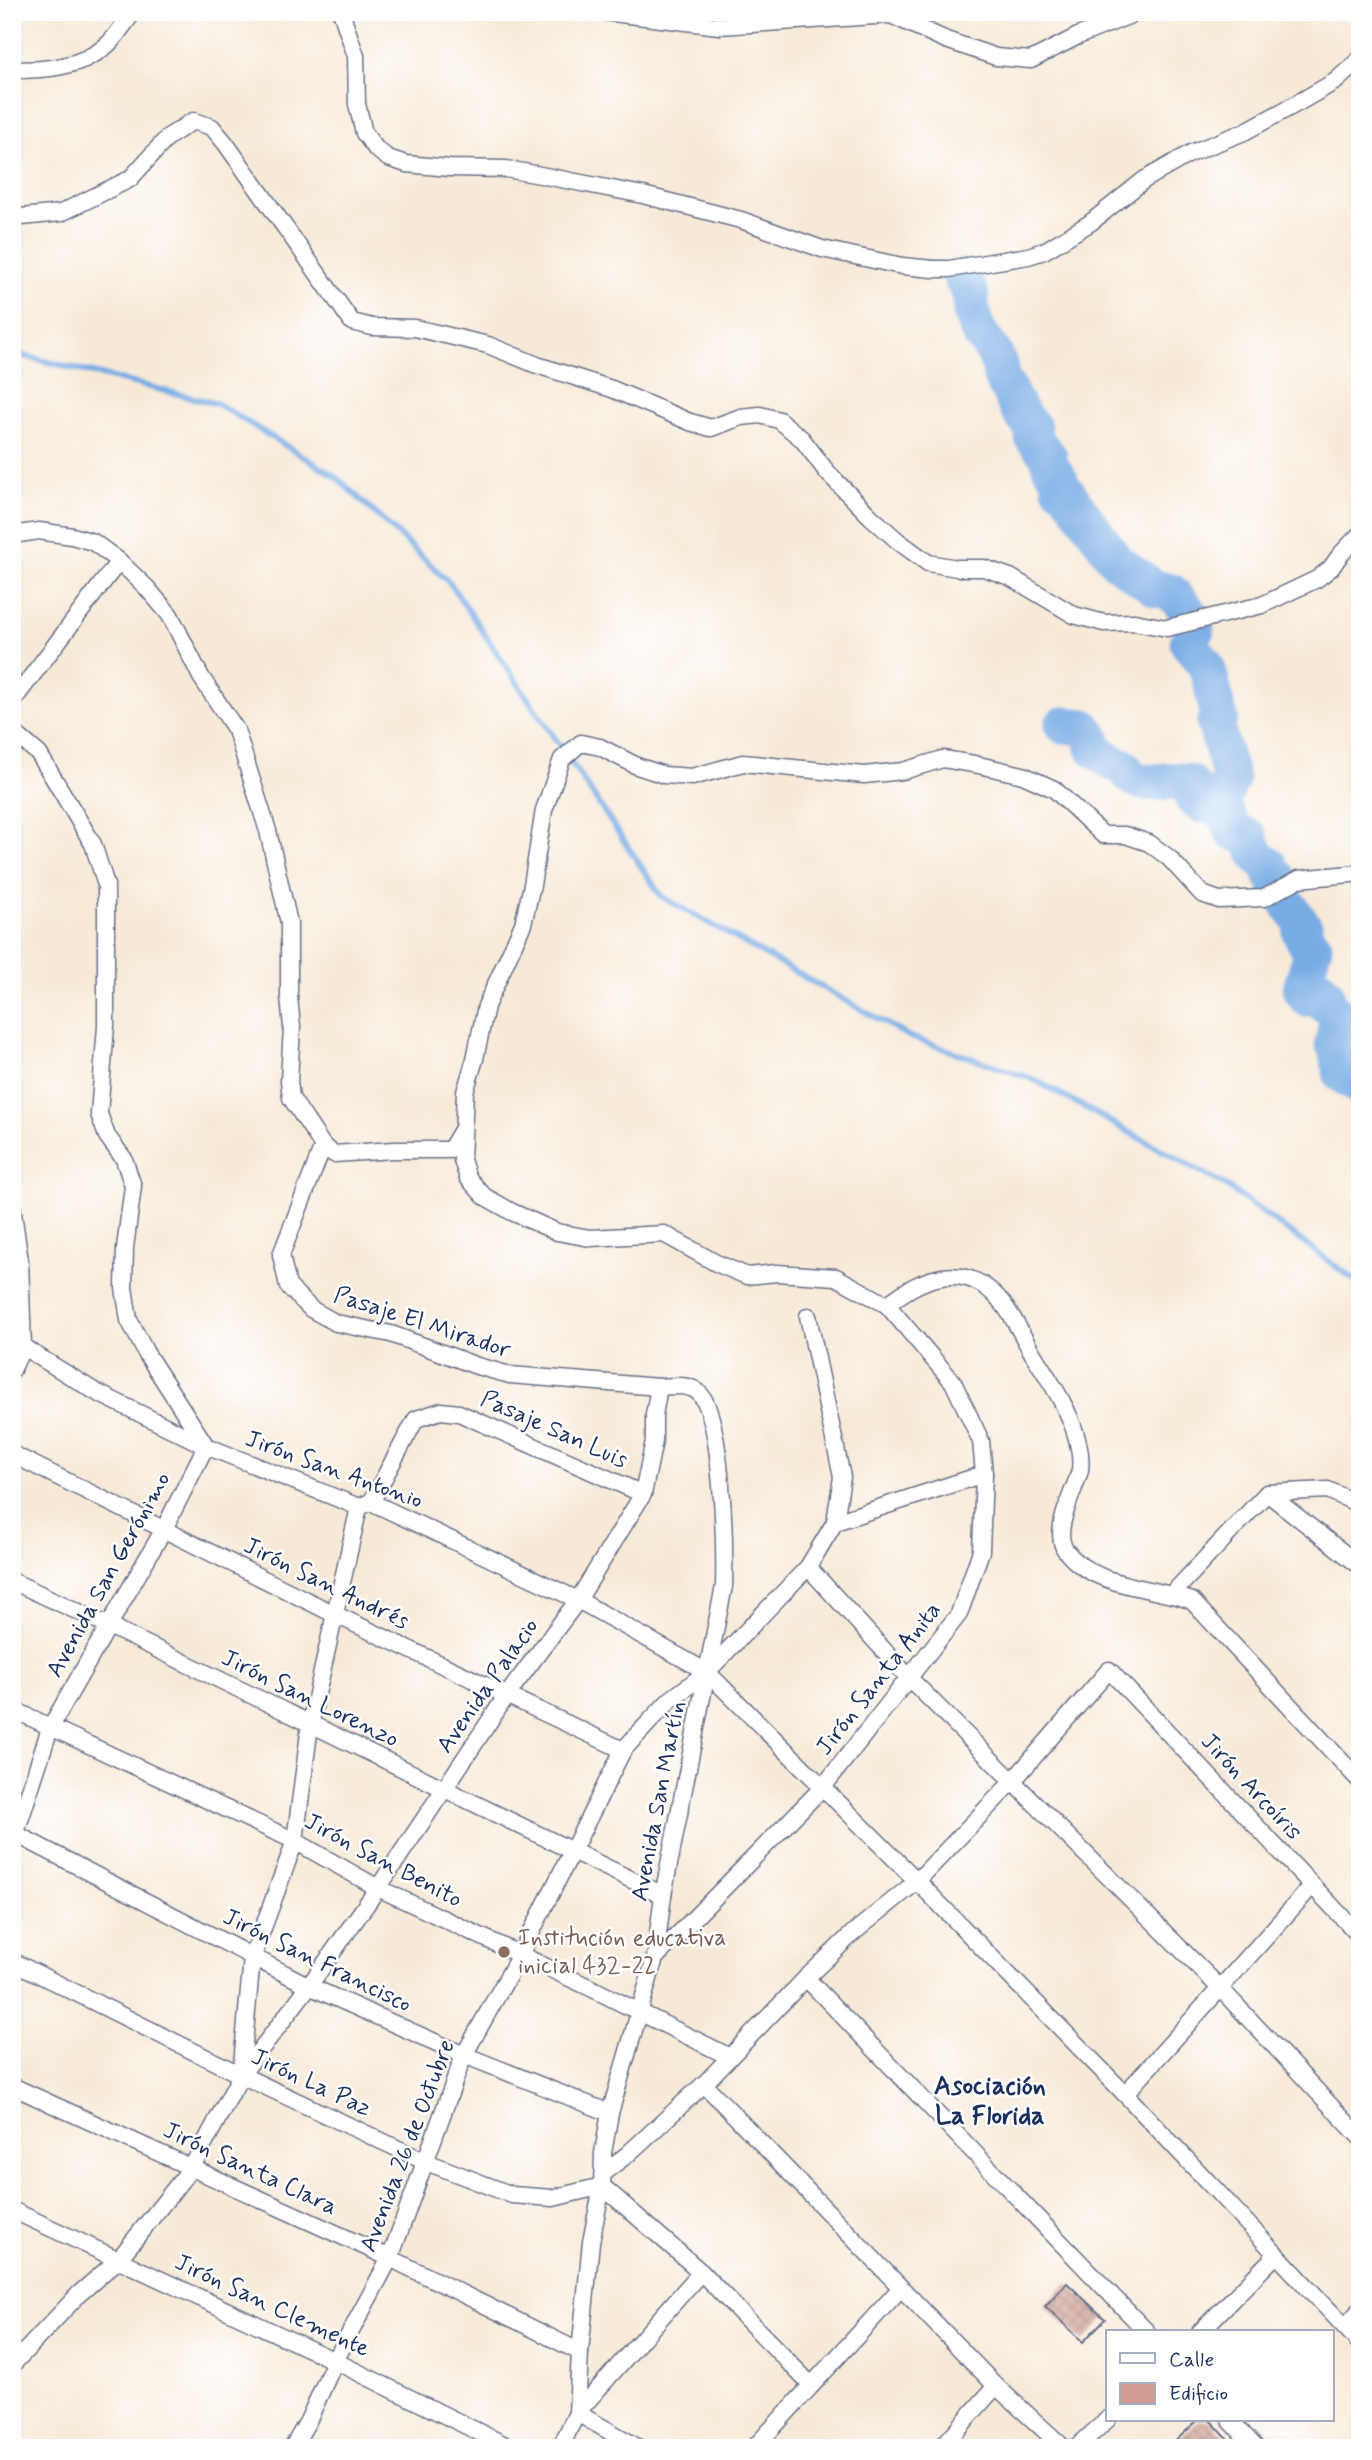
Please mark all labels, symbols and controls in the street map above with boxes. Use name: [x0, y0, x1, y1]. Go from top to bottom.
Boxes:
street label: Pasaje El Mirador: [330, 1280, 514, 1366]
street label: Pasaje San Luis: [476, 1384, 633, 1476]
street label: Jirón San Antonio: [241, 1423, 427, 1517]
street label: Avenida San Gerónimo: [40, 1467, 178, 1683]
street label: Jirón San Andrés: [238, 1531, 414, 1638]
street label: Jirón Santa Anita: [809, 1596, 949, 1762]
street label: Avenida Palacio: [430, 1612, 546, 1760]
street label: Jirón San Lorenzo: [216, 1643, 404, 1755]
street label: Avenida San Martín: [624, 1698, 694, 1904]
street label: Jirón Arcoíris: [1193, 1727, 1309, 1847]
street label: Jirón San Benito: [299, 1806, 467, 1916]
street label: Jirón San Francisco: [217, 1902, 417, 2020]
place label: Institución educativa inicial 432-22: [518, 1923, 726, 1982]
marker: Institución educativa inicial 432-22: [496, 1944, 512, 1960]
street label: Avenida 26 de Octubre: [353, 2035, 463, 2257]
street label: Jirón La Paz: [246, 2042, 376, 2124]
district label: Asociación La Florida: [934, 2070, 1046, 2134]
street label: Jirón Santa Clara: [158, 2115, 342, 2223]
street label: Jirón San Clemente: [169, 2247, 375, 2365]
legend: [1106, 2330, 1334, 2422]
text: Calle: [1169, 2346, 1214, 2374]
text: Edificio: [1169, 2380, 1228, 2408]

